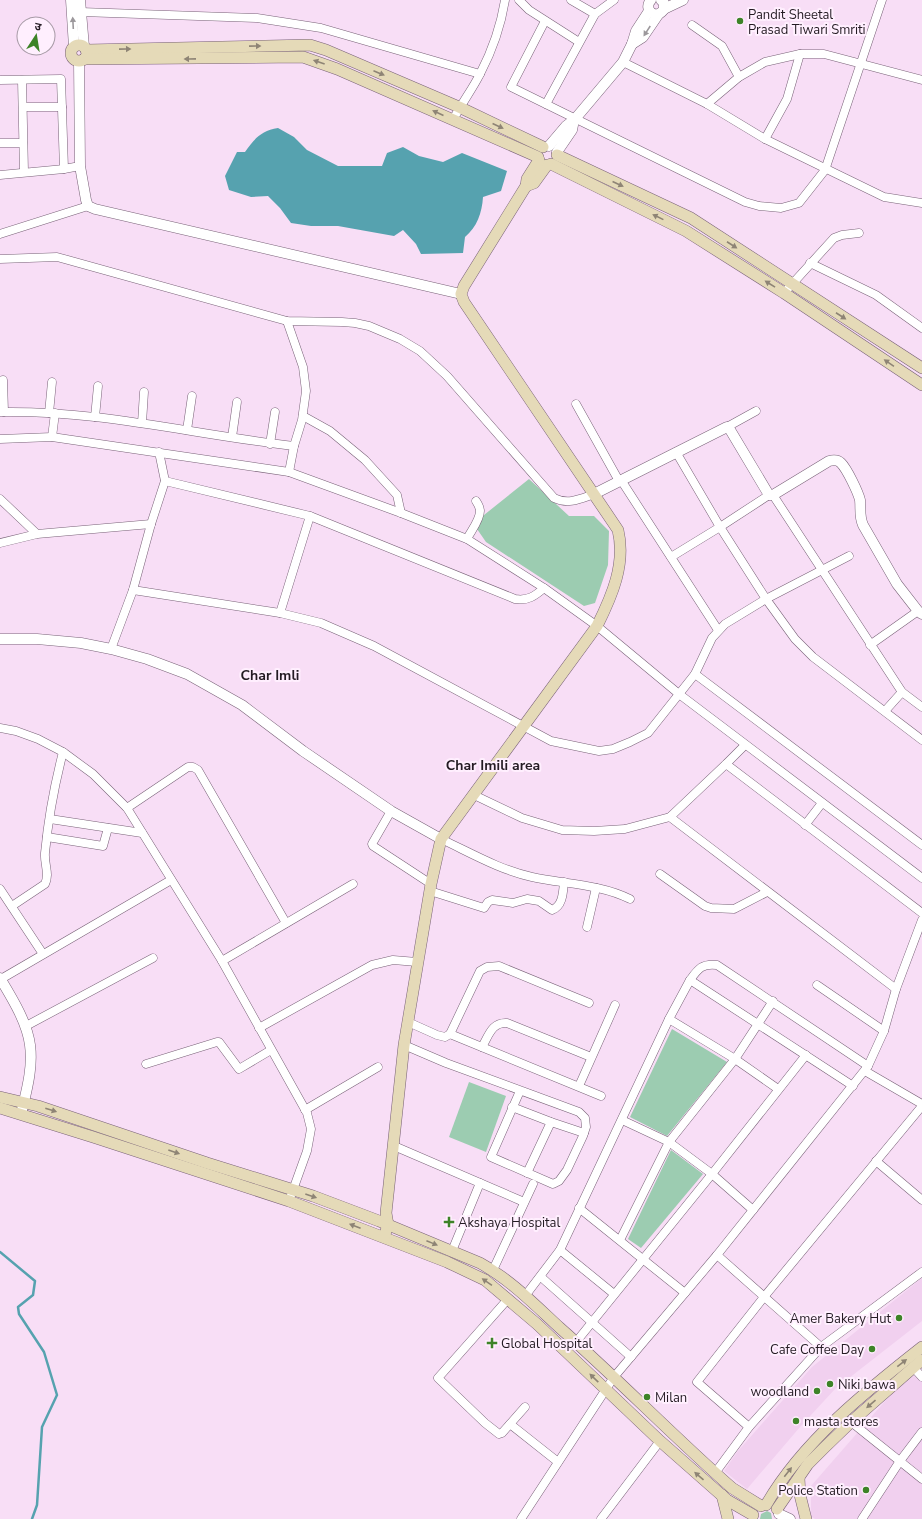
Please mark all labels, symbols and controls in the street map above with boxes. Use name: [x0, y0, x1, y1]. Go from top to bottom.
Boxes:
place label: Pandit Sheetal Prasad Tiwari Smriti: [748, 6, 866, 39]
north arrow: [16, 16, 56, 56]
marker: Pandit Sheetal Prasad Tiwari Smriti: [735, 16, 745, 26]
one-way arrow: [70, 17, 77, 29]
text: उ: [33, 19, 43, 35]
one-way arrow: [644, 25, 651, 37]
one-way arrow: [249, 43, 262, 49]
one-way arrow: [119, 46, 132, 52]
one-way arrow: [184, 55, 196, 62]
one-way arrow: [312, 59, 324, 65]
one-way arrow: [374, 71, 386, 77]
one-way arrow: [433, 110, 444, 116]
one-way arrow: [493, 123, 504, 129]
one-way arrow: [612, 181, 624, 187]
one-way arrow: [652, 214, 664, 220]
one-way arrow: [727, 241, 737, 249]
one-way arrow: [764, 280, 775, 287]
one-way arrow: [836, 312, 846, 320]
one-way arrow: [884, 360, 895, 367]
district label: Char Imli: [241, 666, 299, 685]
district label: Char Imili area: [446, 756, 540, 775]
one-way arrow: [45, 1108, 57, 1114]
one-way arrow: [169, 1149, 181, 1155]
one-way arrow: [306, 1193, 318, 1199]
place label: Akshaya Hospital: [458, 1214, 561, 1232]
marker: Akshaya Hospital: [443, 1216, 455, 1228]
one-way arrow: [348, 1222, 360, 1228]
one-way arrow: [427, 1241, 439, 1247]
one-way arrow: [482, 1278, 492, 1286]
place label: Amer Bakery Hut: [790, 1310, 891, 1328]
marker: Amer Bakery Hut: [894, 1313, 904, 1323]
place label: Global Hospital: [501, 1335, 593, 1353]
marker: Global Hospital: [486, 1337, 498, 1349]
place label: Cafe Coffee Day: [770, 1341, 864, 1359]
marker: Cafe Coffee Day: [867, 1344, 877, 1354]
one-way arrow: [896, 1359, 907, 1367]
one-way arrow: [589, 1373, 599, 1383]
place label: Niki bawa: [838, 1376, 896, 1394]
marker: Niki bawa: [825, 1379, 835, 1389]
place label: woodland: [750, 1383, 809, 1401]
marker: woodland: [812, 1386, 822, 1396]
place label: Milan: [655, 1389, 687, 1407]
marker: Milan: [642, 1392, 652, 1402]
one-way arrow: [866, 1399, 877, 1408]
place label: masta stores: [804, 1413, 879, 1431]
marker: masta stores: [791, 1416, 801, 1426]
one-way arrow: [783, 1466, 792, 1477]
one-way arrow: [694, 1471, 705, 1480]
place label: Police Station: [778, 1482, 858, 1500]
marker: Police Station: [861, 1485, 871, 1495]

